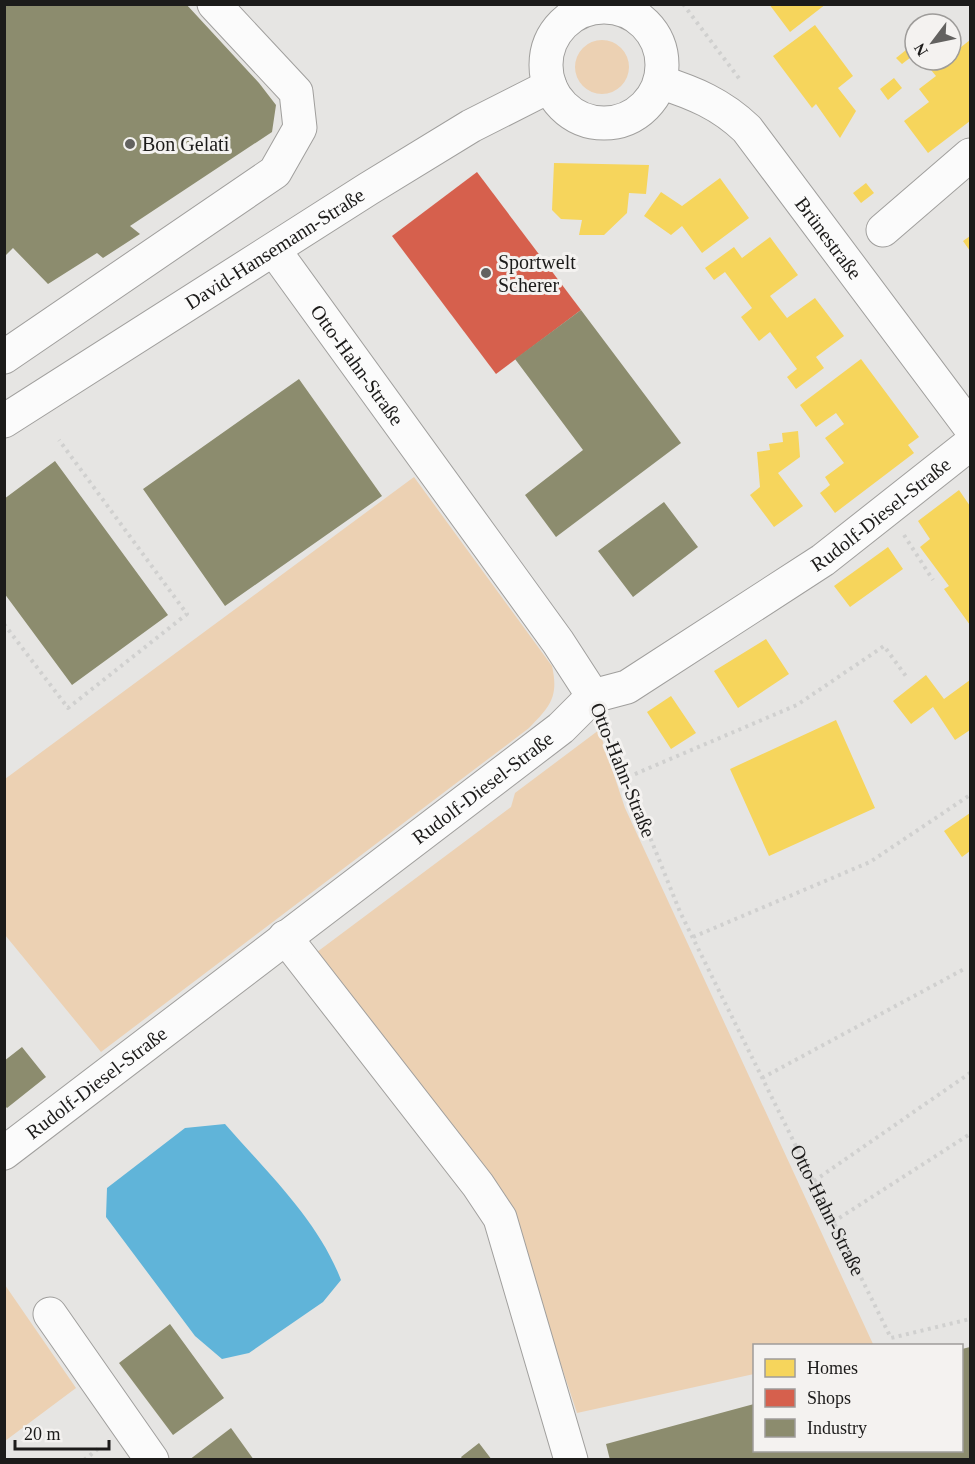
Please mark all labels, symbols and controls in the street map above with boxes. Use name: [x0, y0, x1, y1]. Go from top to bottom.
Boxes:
north arrow: [903, 12, 963, 72]
text: N: [910, 40, 931, 59]
place label: Bon Gelati: [142, 133, 230, 155]
marker: Bon Gelati: [123, 137, 137, 151]
street label: David-Hansemann-Straße: [181, 183, 368, 314]
street label: Brünestraße: [791, 193, 866, 283]
place label: Sportwelt Scherer: [498, 251, 576, 296]
marker: Sportwelt Scherer: [479, 266, 493, 280]
street label: Otto-Hahn-Straße: [306, 300, 408, 430]
street label: Rudolf-Diesel-Straße: [807, 453, 955, 576]
street label: Otto-Hahn-Straße: [586, 699, 660, 841]
street label: Rudolf-Diesel-Straße: [408, 727, 557, 849]
street label: Rudolf-Diesel-Straße: [21, 1022, 171, 1143]
street label: Otto-Hahn-Straße: [786, 1141, 869, 1279]
legend: [753, 1344, 963, 1452]
text: Homes: [807, 1358, 858, 1378]
text: Shops: [807, 1388, 851, 1408]
scale bar: [15, 1413, 110, 1451]
text: Industry: [807, 1418, 867, 1438]
text: 20 m: [24, 1424, 61, 1444]

